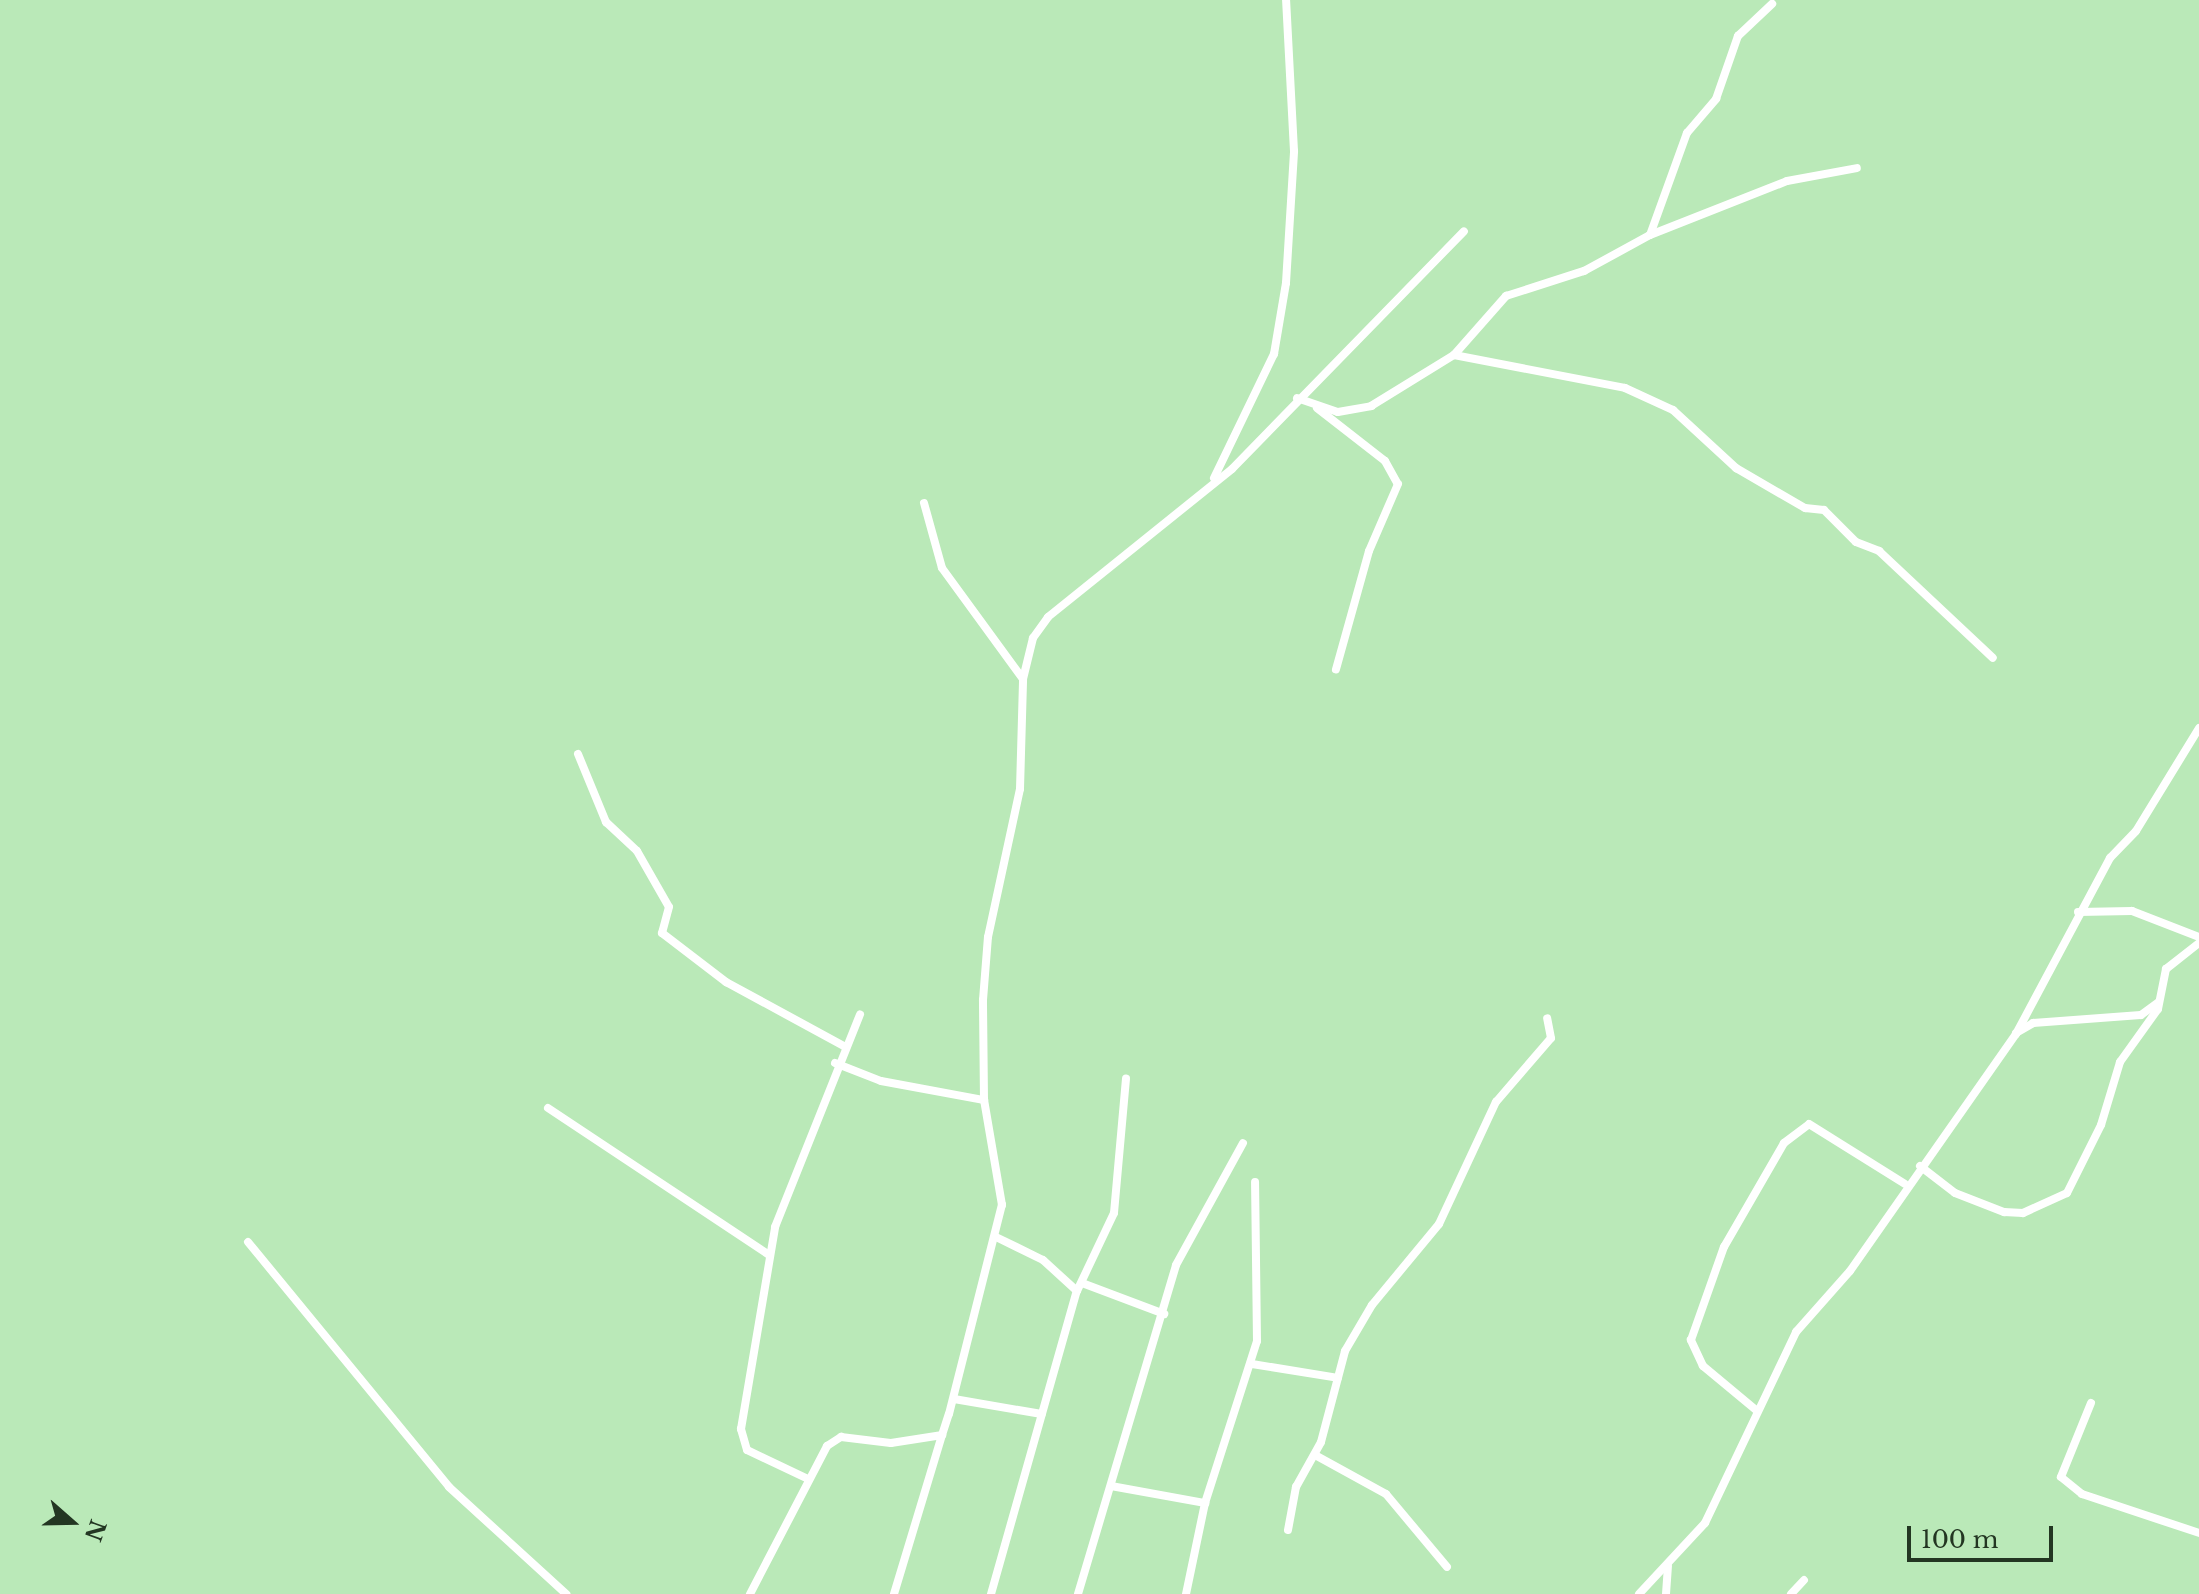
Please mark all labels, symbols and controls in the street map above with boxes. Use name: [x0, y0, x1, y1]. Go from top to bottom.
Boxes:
north arrow: [32, 1482, 112, 1562]
scale bar: [1911, 1510, 2057, 1560]
text: N: [79, 1516, 111, 1545]
text: 100 m: [1921, 1525, 1999, 1554]

